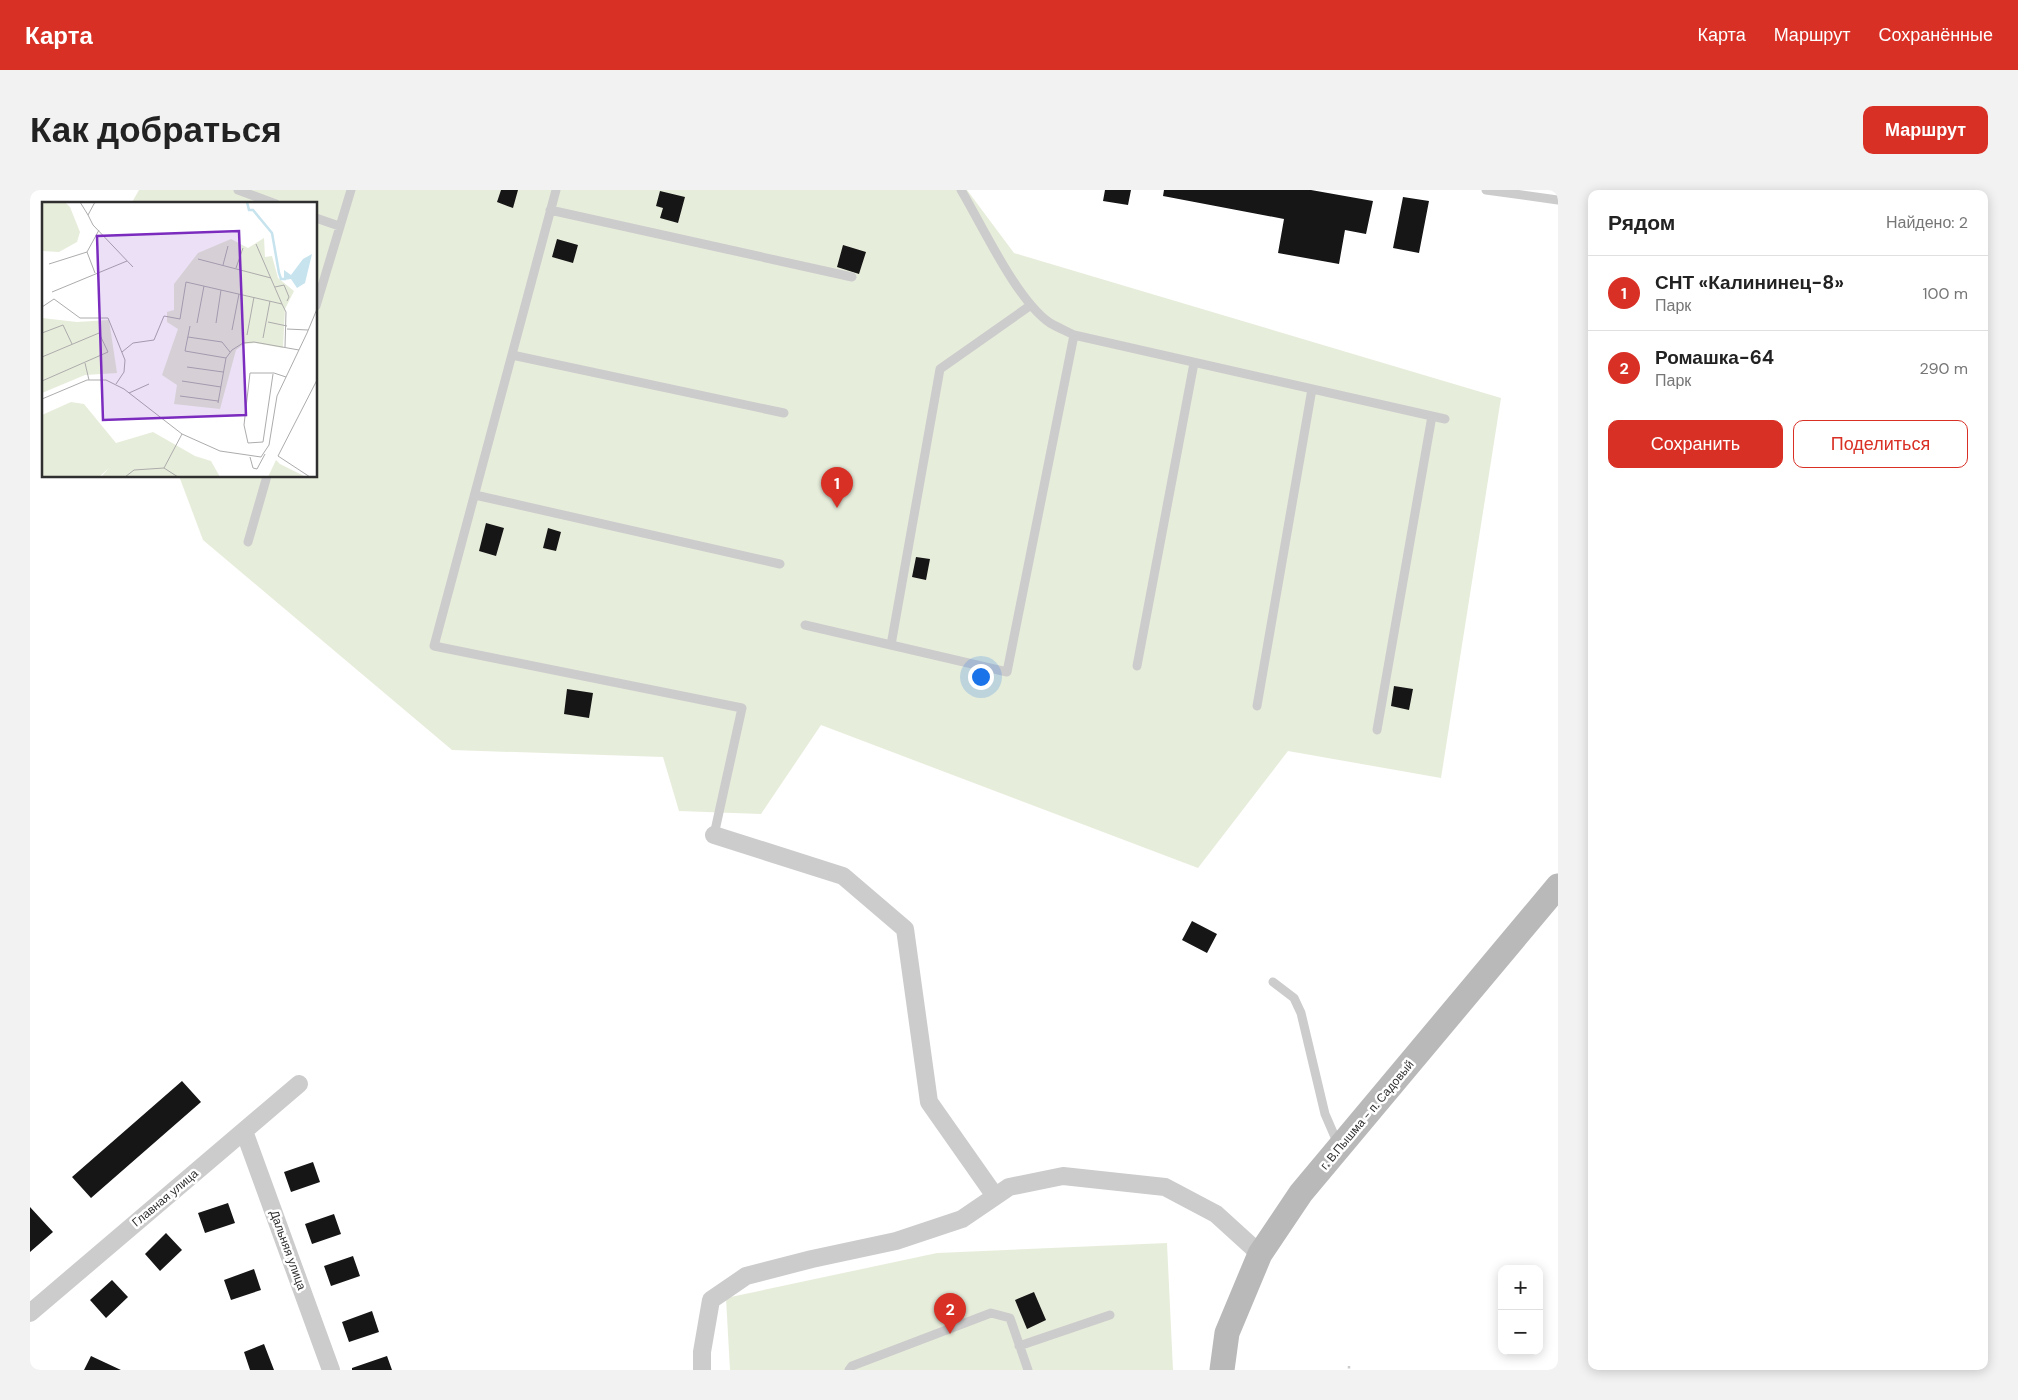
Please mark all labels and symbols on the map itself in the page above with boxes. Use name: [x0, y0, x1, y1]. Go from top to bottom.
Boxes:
inset map: [42, 202, 318, 478]
pin: 1: [821, 467, 853, 508]
your location: [968, 664, 994, 690]
street label: г. В.Пышма - п. Садовый: [1317, 1057, 1417, 1173]
street label: Главная улица: [129, 1165, 202, 1230]
street label: Дальняя улица: [266, 1208, 310, 1292]
pin: 2: [934, 1293, 966, 1334]

